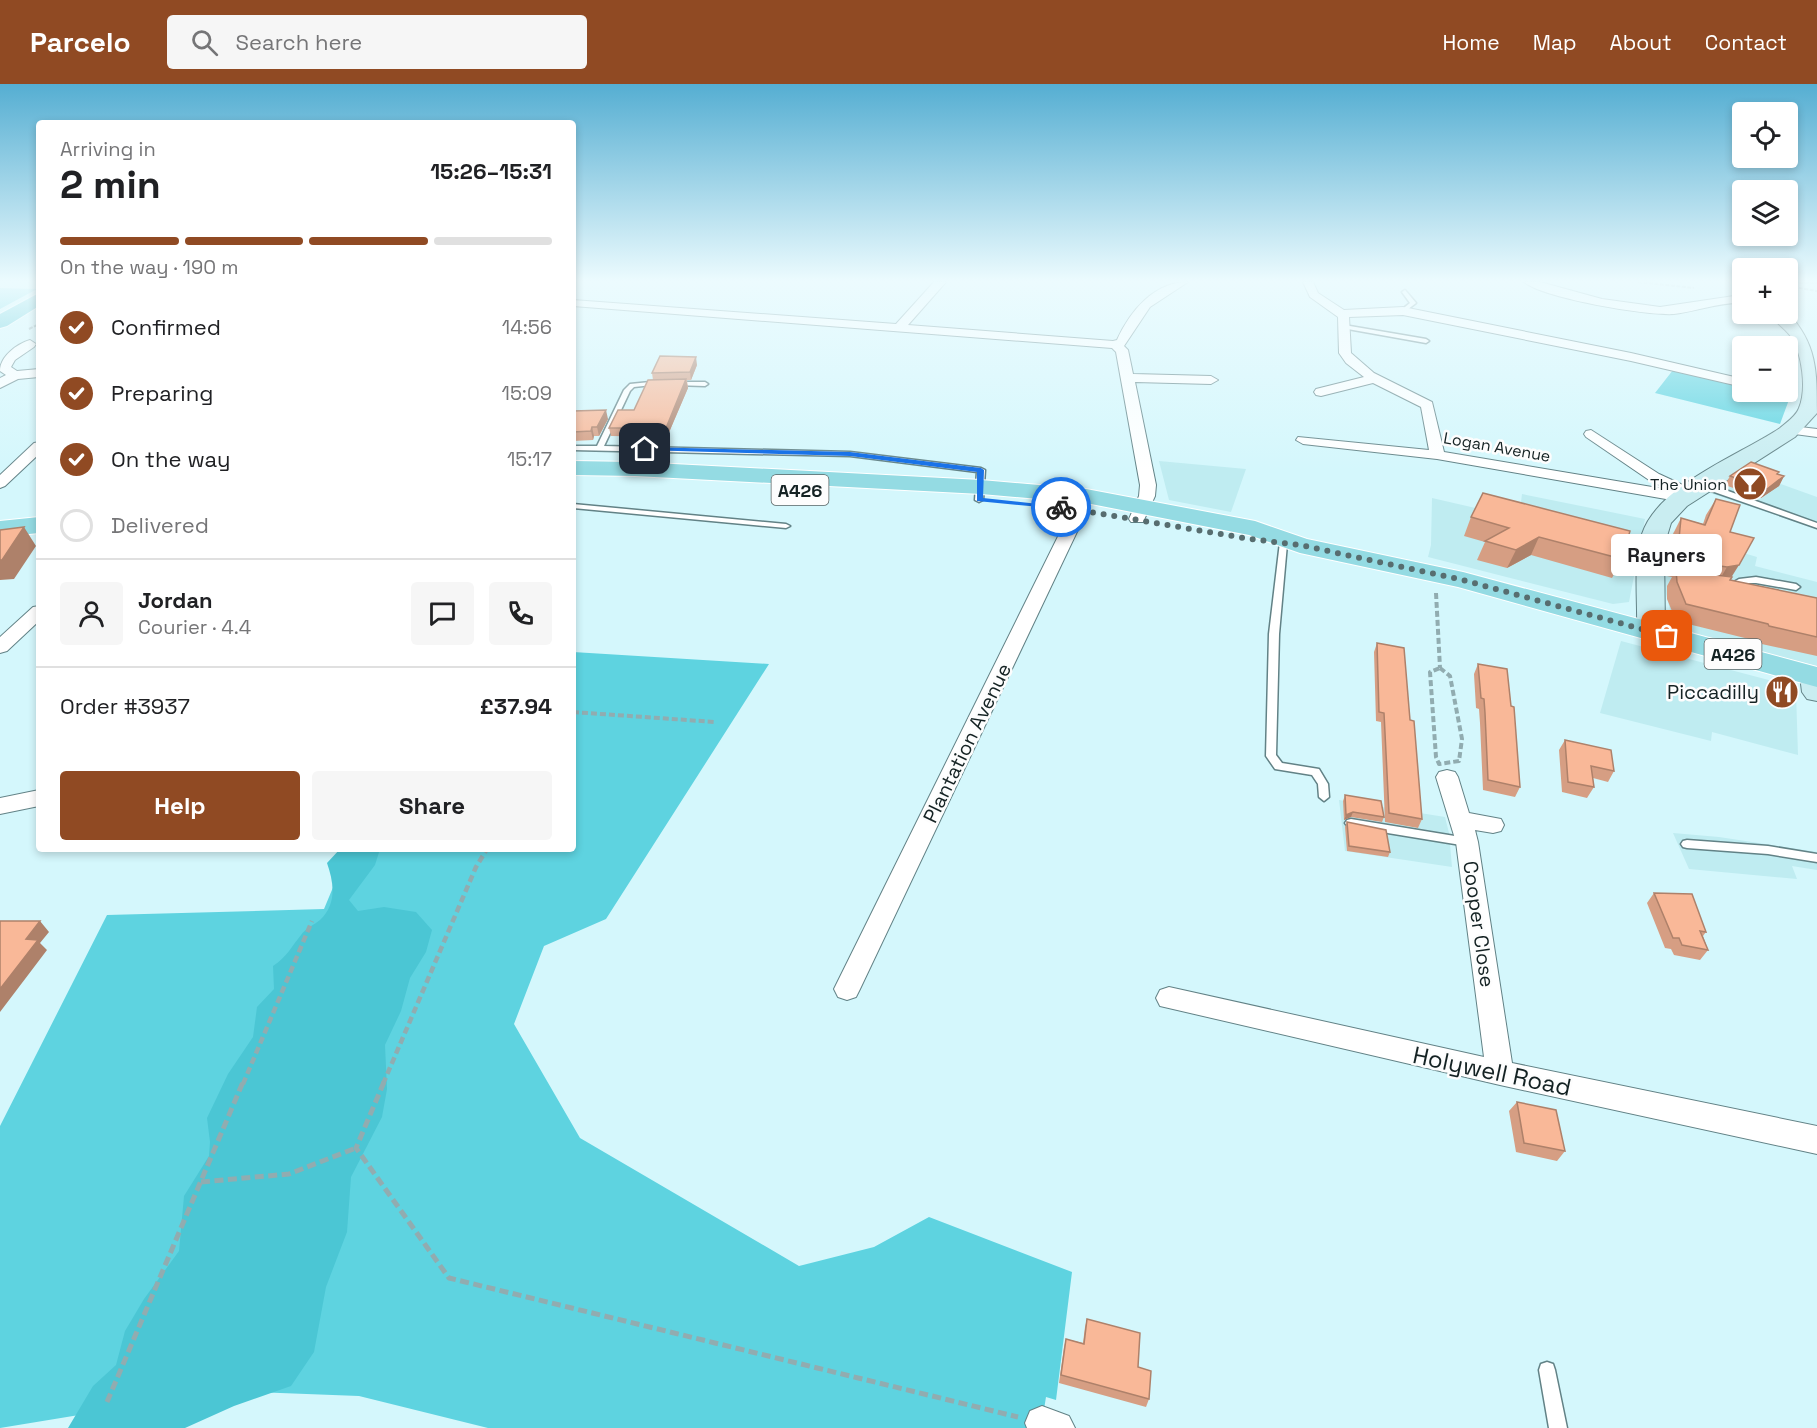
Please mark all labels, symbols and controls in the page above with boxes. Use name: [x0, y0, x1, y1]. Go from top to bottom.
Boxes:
search box: [167, 15, 587, 69]
text: Parcelo: [30, 24, 131, 60]
icon: search: [188, 26, 221, 59]
text: Search here: [236, 28, 362, 56]
text: Home: [1442, 29, 1500, 56]
text: Map: [1533, 29, 1577, 56]
text: About: [1610, 29, 1672, 56]
text: Contact: [1705, 29, 1787, 56]
map controls: [1732, 102, 1798, 402]
button: locate: [1732, 102, 1798, 168]
text: Arriving in: [60, 136, 156, 162]
text: 15:26–15:31: [430, 157, 552, 185]
text: 2 min: [60, 160, 161, 209]
button: layers: [1732, 180, 1798, 246]
text: On the way · 190 m: [60, 254, 238, 280]
button: +: [1732, 258, 1798, 324]
icon: check: [60, 311, 93, 344]
text: Confirmed: [111, 313, 221, 341]
text: 14:56: [502, 314, 552, 340]
button: −: [1732, 336, 1798, 402]
icon: check: [60, 377, 93, 410]
text: Preparing: [111, 379, 213, 407]
text: 15:09: [502, 380, 552, 406]
pin: [619, 423, 670, 474]
street label: Logan Avenue: [1442, 427, 1552, 467]
icon: home: [628, 432, 661, 465]
icon: check: [60, 443, 93, 476]
text: On the way: [111, 445, 230, 473]
text: 15:17: [507, 446, 552, 472]
bar icon: The Union: [1732, 466, 1768, 502]
place label: The Union: [1650, 474, 1727, 495]
road number: A426: [772, 475, 828, 505]
courier: [1031, 477, 1091, 537]
icon: bike: [1045, 491, 1078, 524]
text: Delivered: [111, 511, 209, 539]
callout: Rayners: [1612, 534, 1722, 576]
text: Rayners: [1627, 542, 1706, 568]
button: person: [60, 582, 123, 645]
button: chat: [411, 582, 474, 645]
button: phone: [489, 582, 552, 645]
text: Jordan: [138, 586, 213, 614]
pin: [1641, 610, 1692, 661]
text: Courier · 4.4: [138, 614, 251, 640]
icon: bag: [1650, 619, 1683, 652]
road number: A426: [1704, 639, 1762, 669]
street label: Plantation Avenue: [917, 659, 1017, 827]
restaurant icon: Piccadilly: [1764, 674, 1800, 710]
place label: Piccadilly: [1667, 679, 1759, 705]
text: Order #3937: [60, 692, 190, 720]
text: £37.94: [480, 692, 552, 720]
button: Help: [60, 771, 300, 840]
button: Share: [312, 771, 552, 840]
street label: Cooper Close: [1457, 859, 1501, 989]
street label: Holywell Road: [1410, 1039, 1574, 1103]

